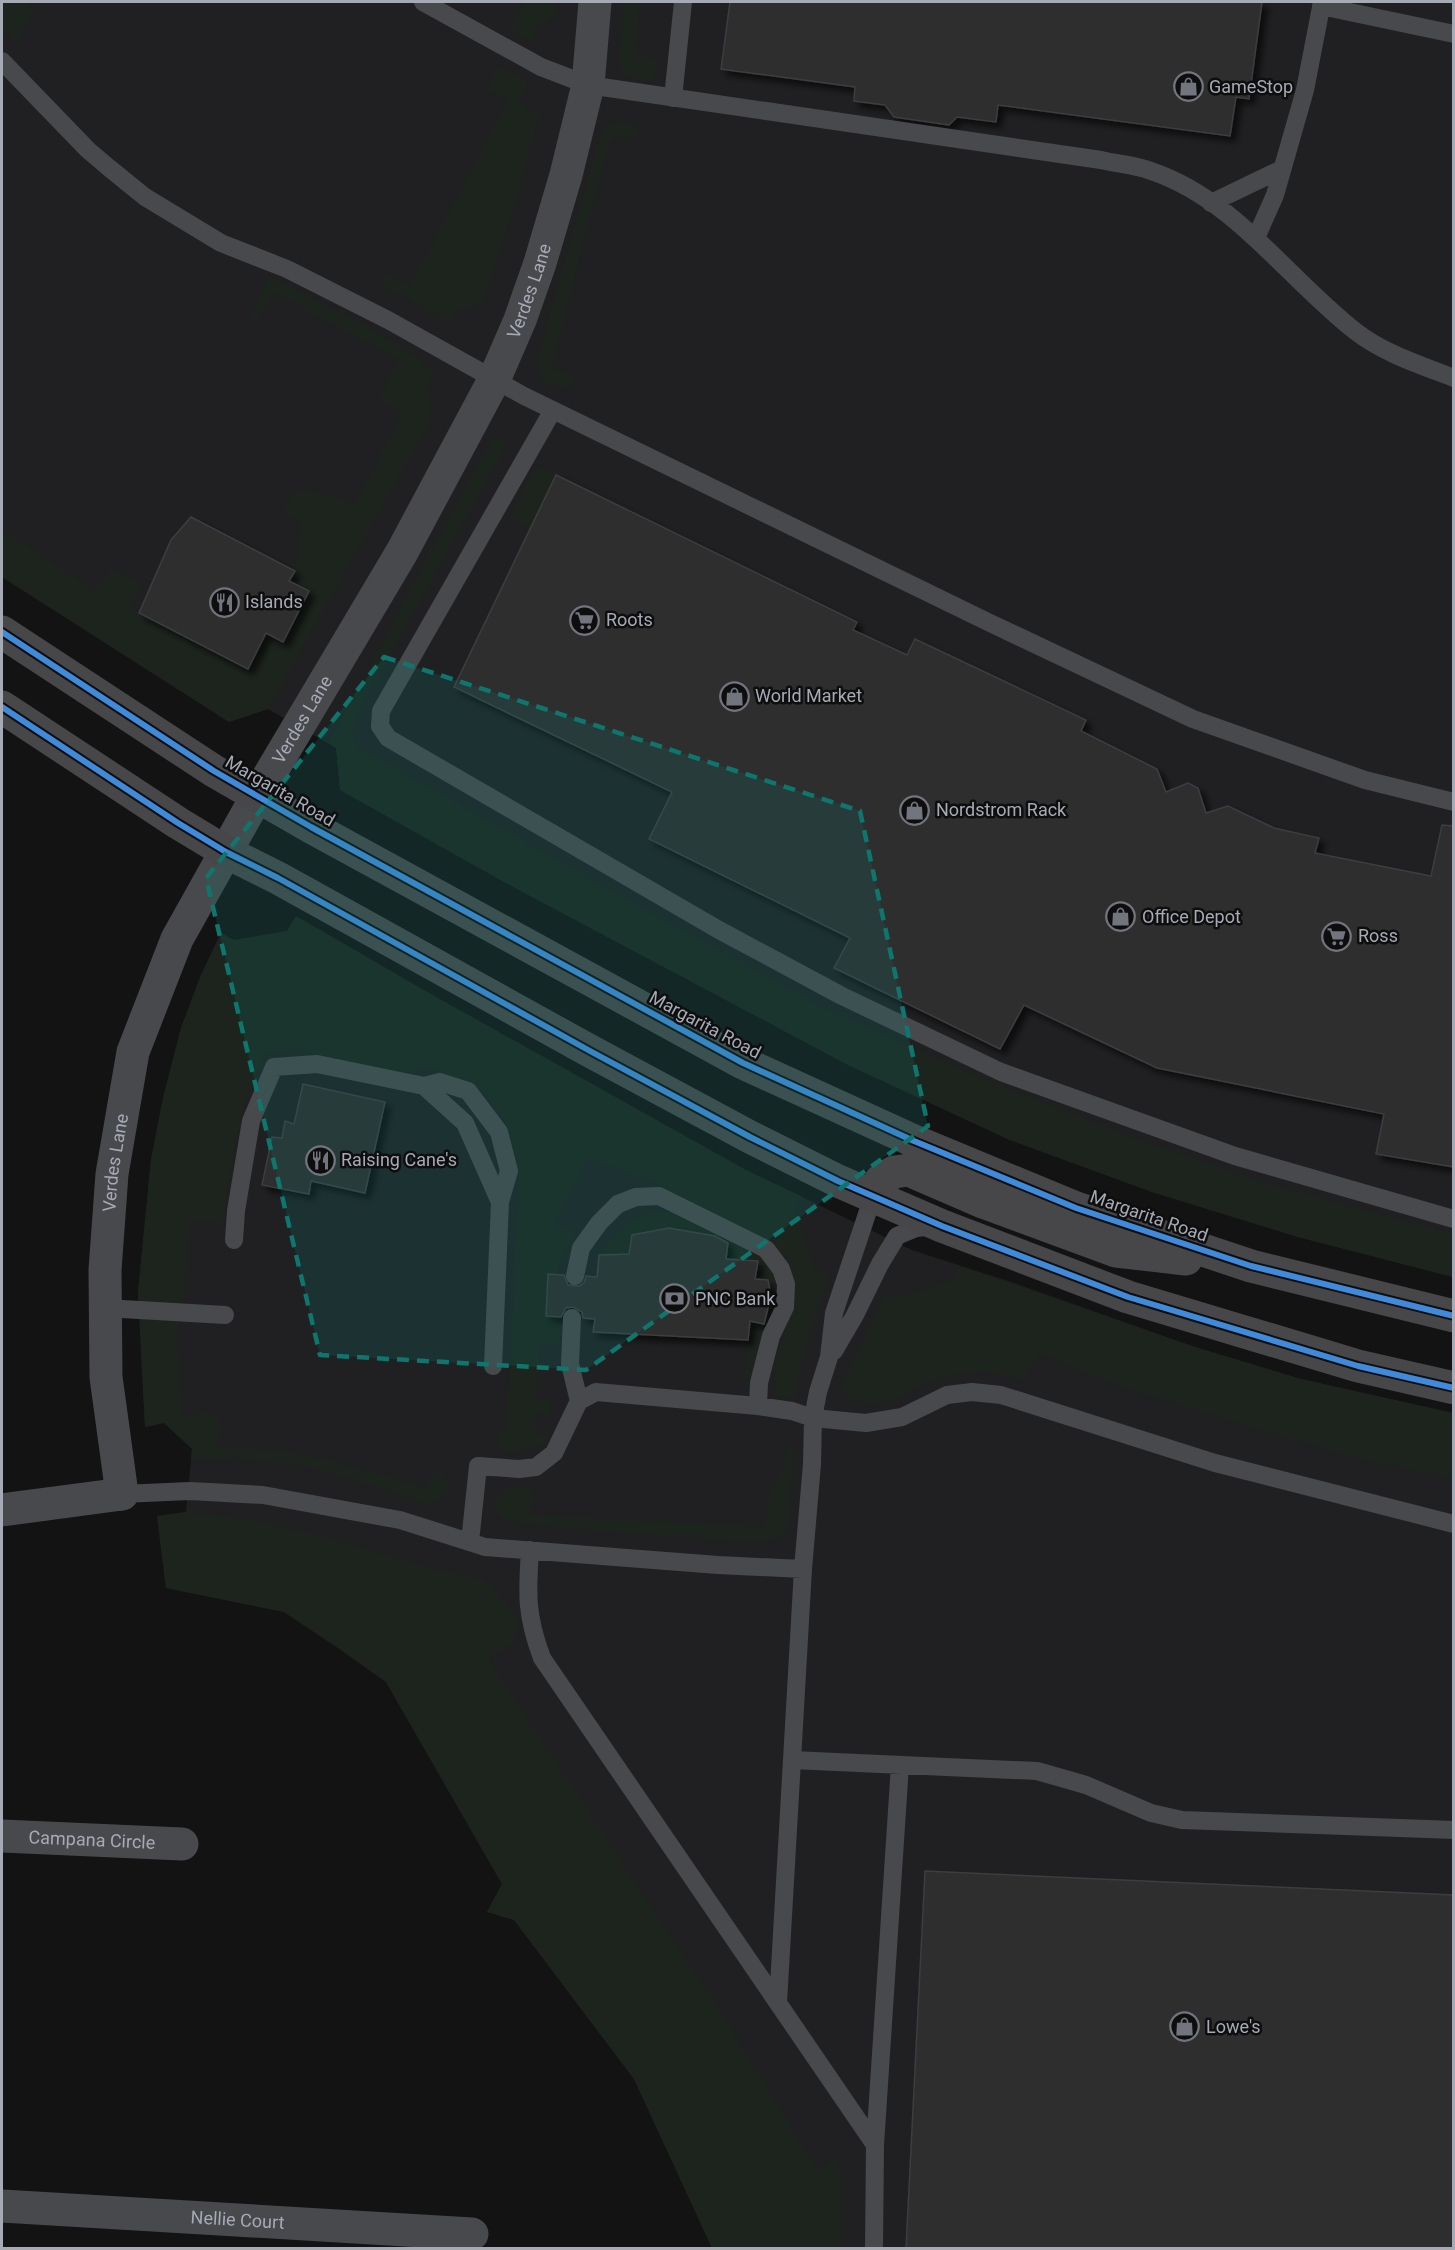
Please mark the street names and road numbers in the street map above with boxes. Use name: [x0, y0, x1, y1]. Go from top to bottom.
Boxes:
street label: Verdes Lane: [502, 241, 555, 341]
street label: Verdes Lane: [268, 672, 336, 767]
street label: Margarita Road: [222, 751, 339, 830]
street label: Margarita Road: [646, 986, 765, 1063]
street label: Verdes Lane: [98, 1112, 132, 1212]
street label: Margarita Road: [1087, 1186, 1211, 1246]
street label: Campana Circle: [28, 1826, 156, 1853]
street label: Nellie Court: [190, 2206, 285, 2233]

